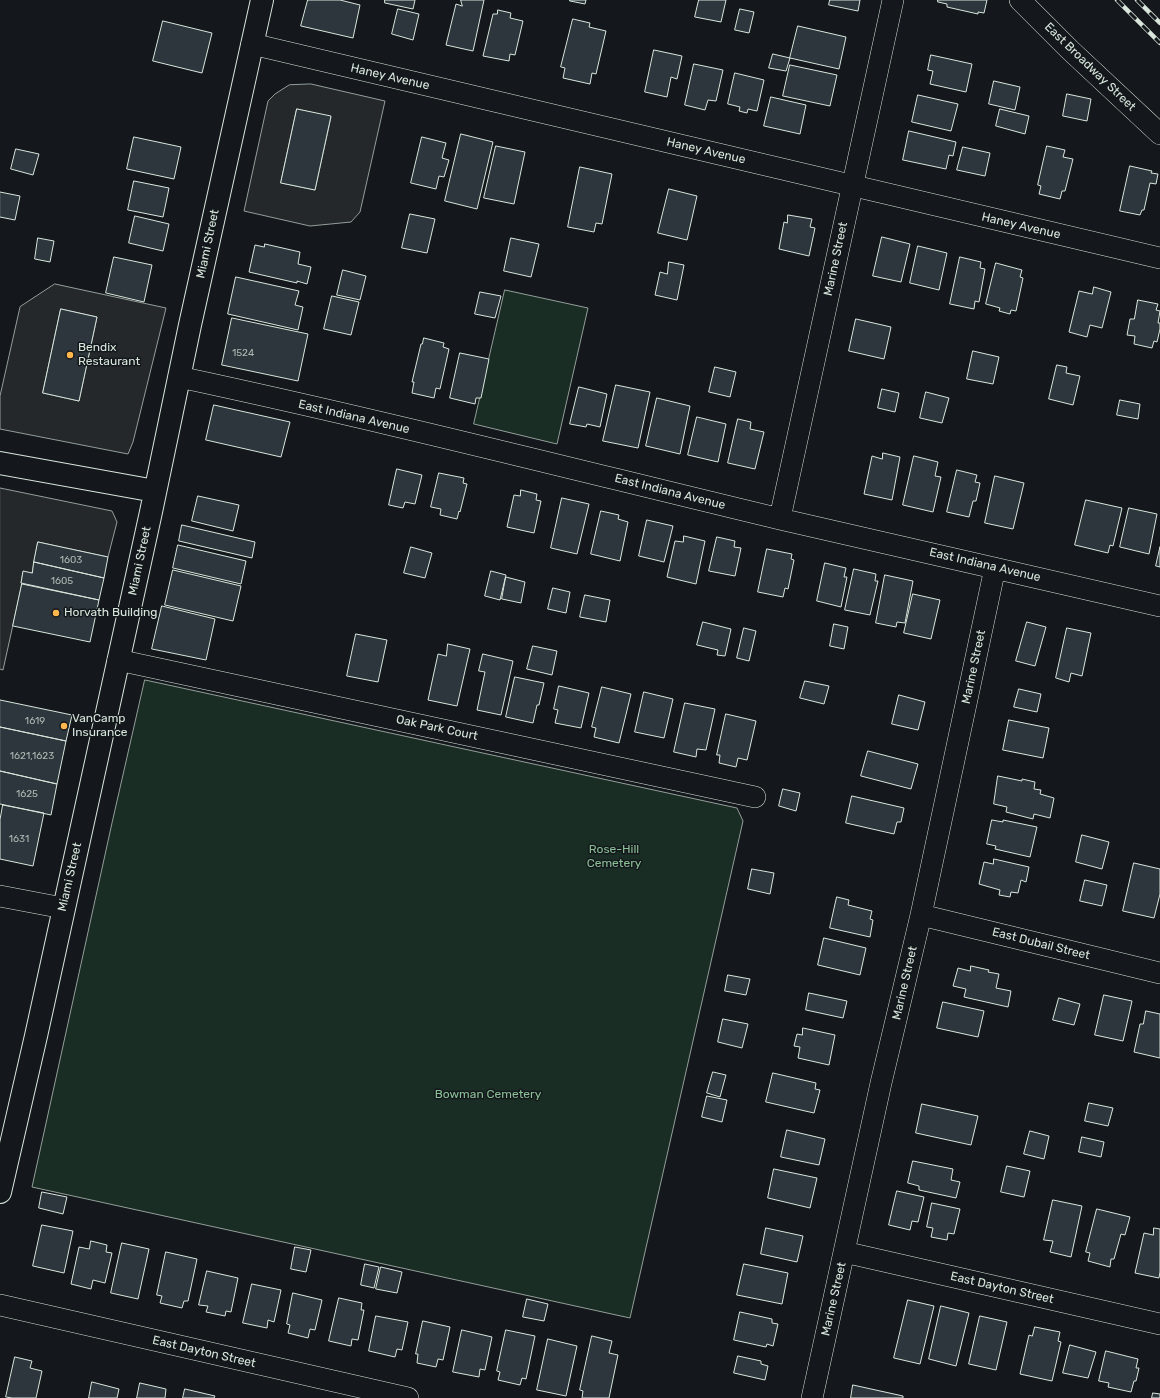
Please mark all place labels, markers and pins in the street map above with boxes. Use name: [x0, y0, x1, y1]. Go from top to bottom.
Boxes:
place label: Bendix Restaurant: [78, 341, 140, 369]
marker: Bendix Restaurant: [65, 350, 75, 360]
place label: Horvath Building: [64, 606, 157, 620]
marker: Horvath Building: [51, 608, 61, 618]
place label: VanCamp Insurance: [72, 712, 128, 740]
marker: VanCamp Insurance: [59, 721, 69, 731]

